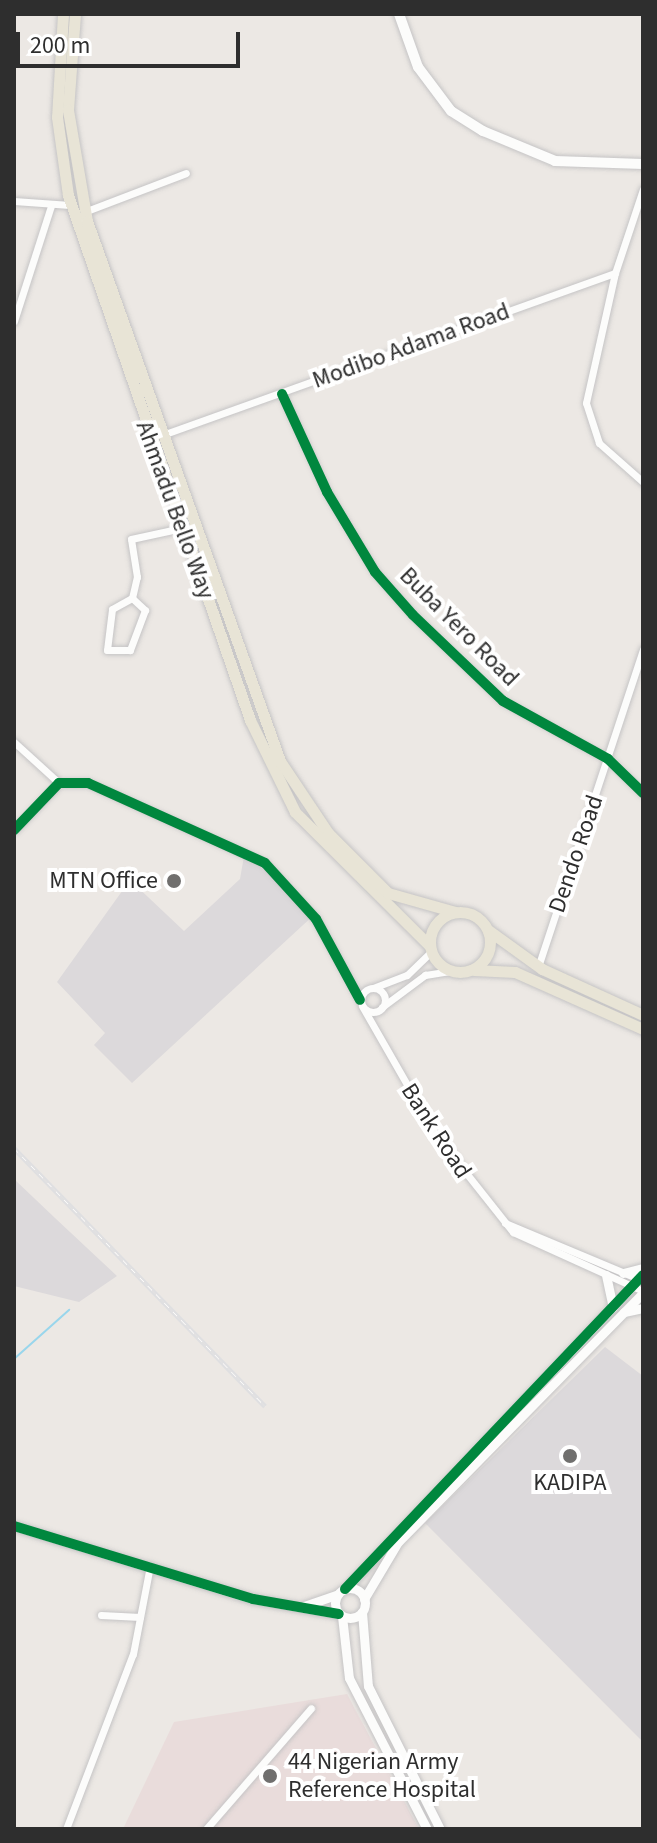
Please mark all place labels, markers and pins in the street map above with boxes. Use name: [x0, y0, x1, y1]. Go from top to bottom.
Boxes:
place label: MTN Office: [49, 867, 158, 895]
marker: MTN Office: [165, 872, 183, 890]
marker: KADIPA: [561, 1447, 579, 1465]
place label: KADIPA: [533, 1469, 607, 1497]
place label: 44 Nigerian Army Reference Hospital: [288, 1748, 476, 1804]
marker: 44 Nigerian Army Reference Hospital: [259, 1765, 281, 1787]

